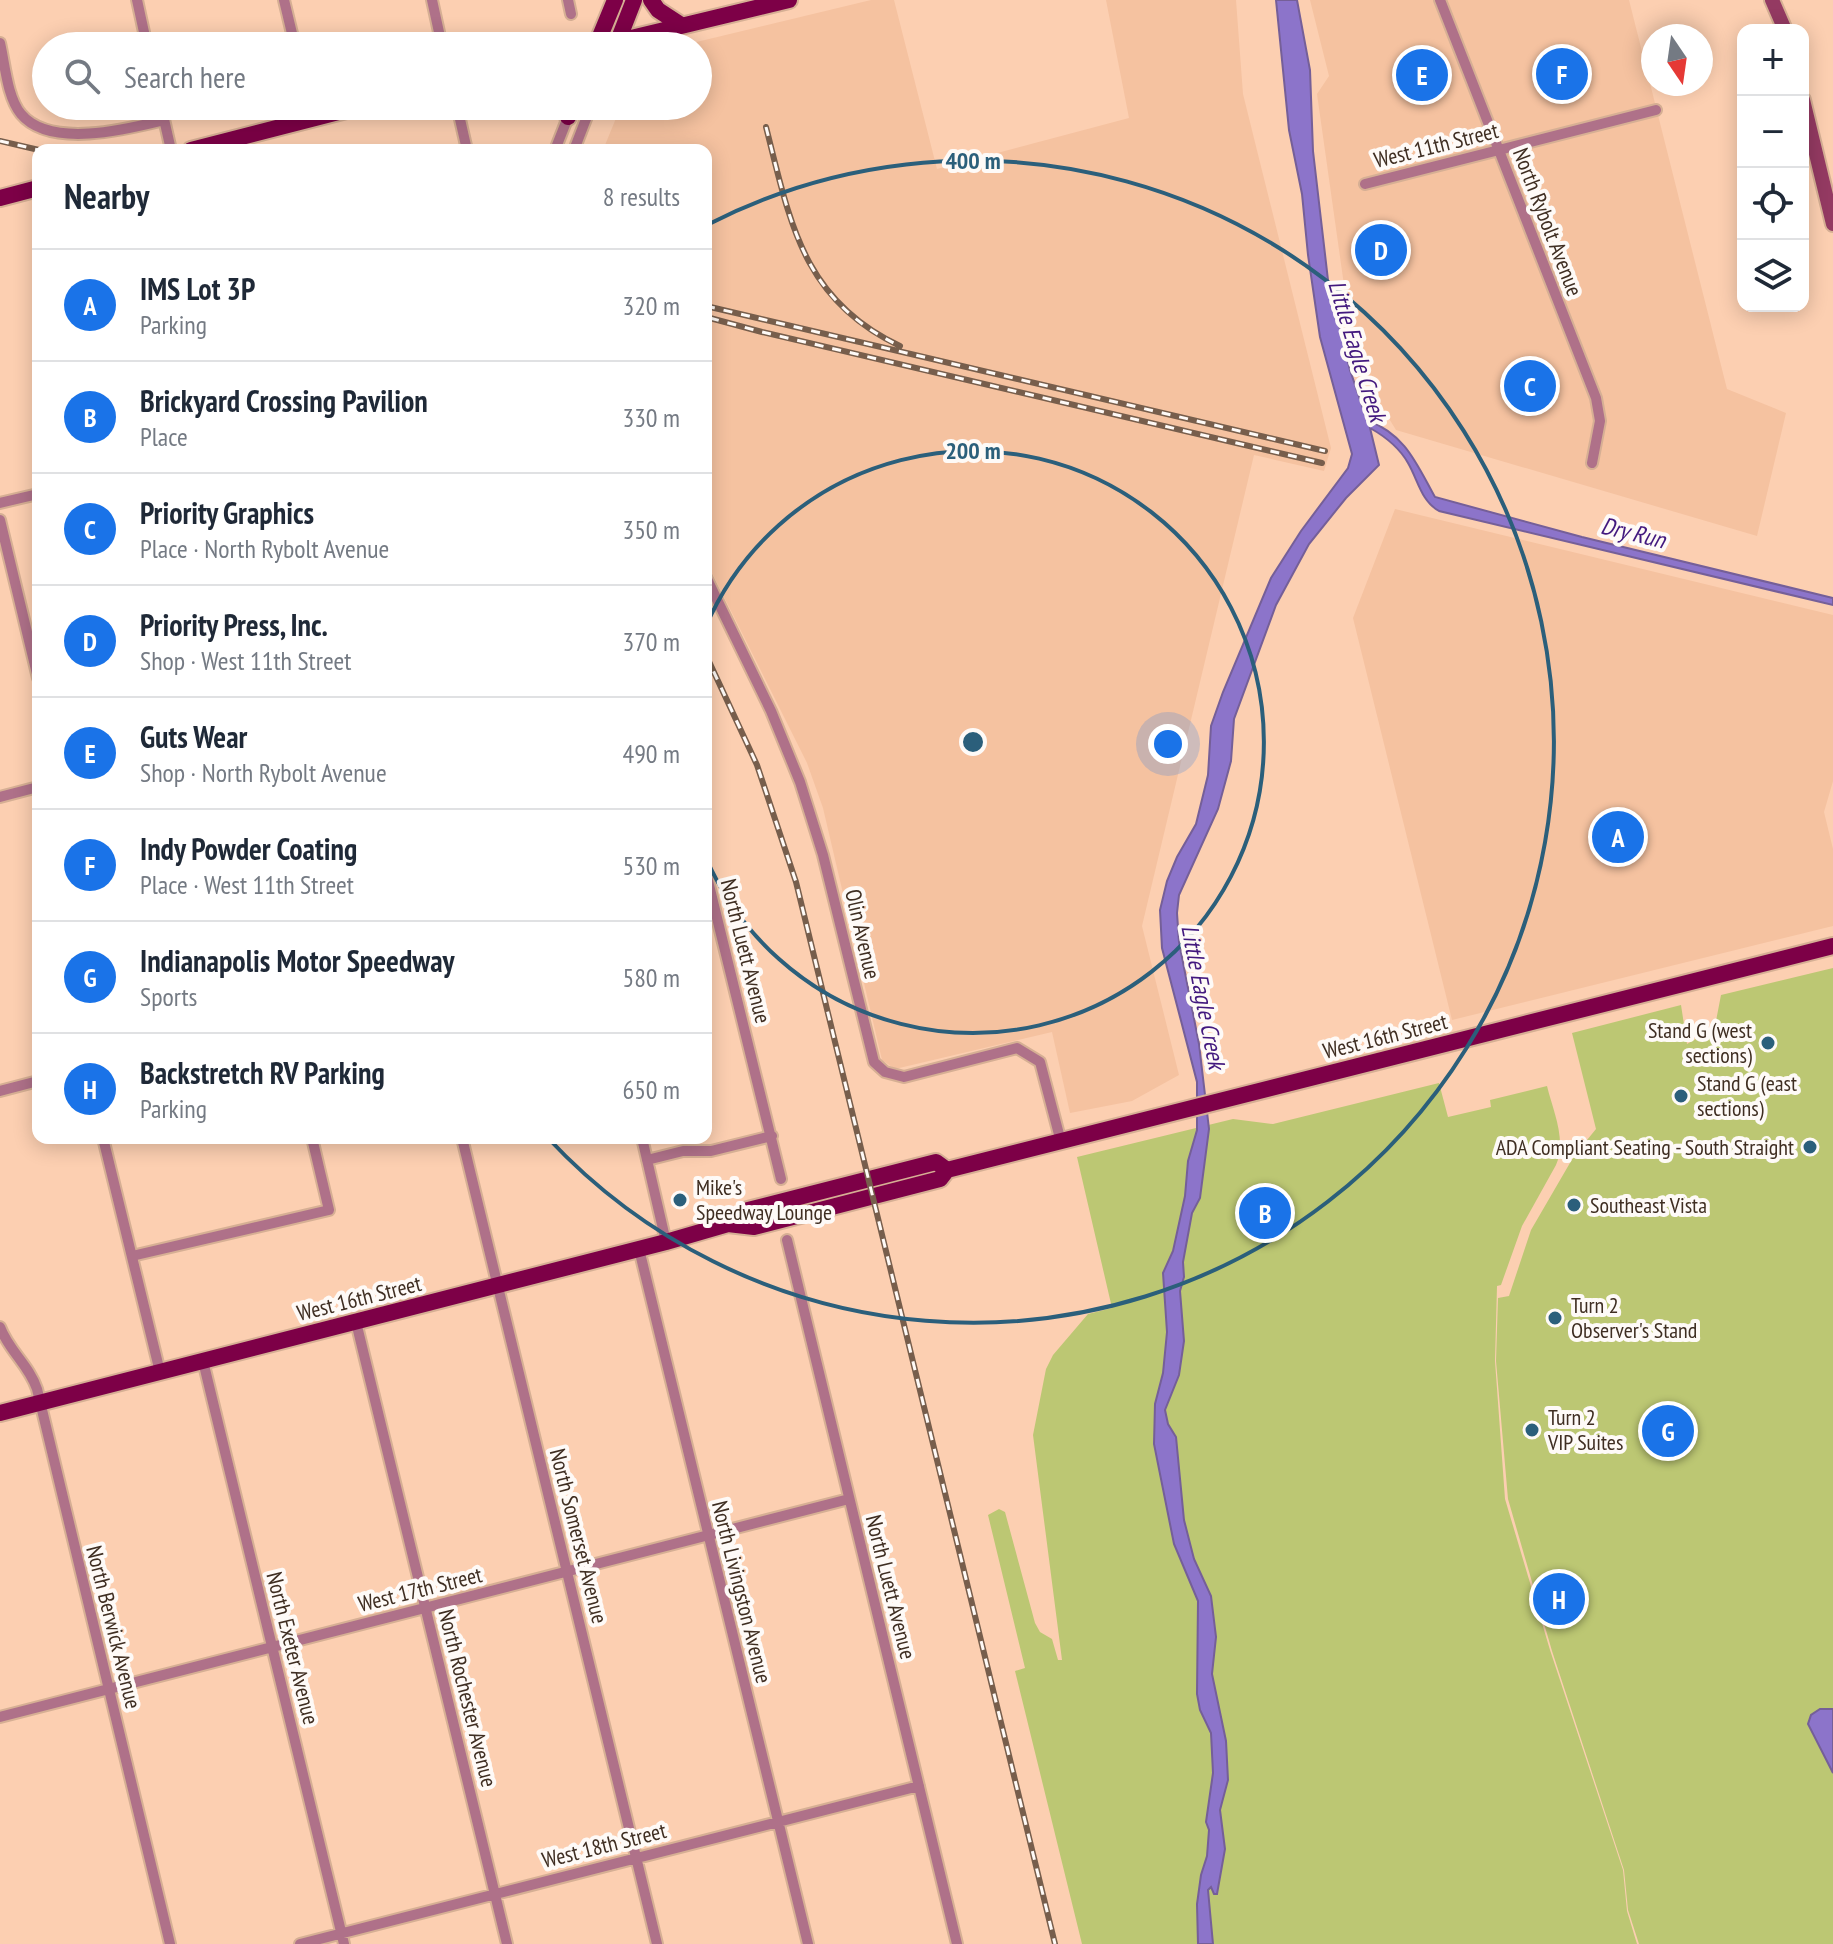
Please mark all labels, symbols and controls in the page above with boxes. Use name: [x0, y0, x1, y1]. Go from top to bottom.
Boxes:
north arrow: [1641, 24, 1713, 96]
map controls: [1737, 24, 1809, 312]
button: +: [1737, 24, 1809, 96]
search box: [32, 32, 712, 120]
pin: F: [1536, 44, 1588, 104]
pin: E: [1396, 45, 1448, 105]
icon: search: [60, 54, 104, 98]
text: Search here: [124, 57, 246, 96]
button: −: [1737, 96, 1809, 168]
street label: West 11th Street: [1371, 116, 1501, 174]
street label: North Rybolt Avenue: [1507, 144, 1589, 300]
text: 400 m: [945, 145, 1001, 176]
button: locate: [1737, 168, 1809, 240]
text: Nearby: [64, 174, 149, 218]
text: 8 results: [603, 180, 680, 213]
pin: D: [1355, 220, 1407, 280]
button: layers: [1737, 240, 1809, 312]
text: IMS Lot 3P: [140, 269, 255, 308]
water label: Little Eagle Creek: [1321, 277, 1394, 428]
text: A: [83, 289, 97, 322]
text: 320 m: [622, 289, 680, 322]
text: Parking: [140, 308, 207, 341]
pin: C: [1504, 356, 1556, 416]
text: Brickyard Crossing Pavilion: [140, 381, 428, 420]
text: B: [84, 401, 96, 434]
text: 330 m: [622, 401, 680, 434]
text: Place: [140, 420, 188, 453]
text: 200 m: [945, 435, 1001, 466]
text: Priority Graphics: [140, 493, 314, 532]
water label: Dry Run: [1598, 510, 1670, 556]
text: C: [84, 513, 96, 546]
text: 350 m: [622, 513, 680, 546]
text: Place · North Rybolt Avenue: [140, 532, 389, 565]
text: Priority Press, Inc.: [140, 605, 328, 644]
text: D: [83, 625, 97, 658]
text: 370 m: [622, 625, 680, 658]
text: Shop · West 11th Street: [140, 644, 351, 677]
text: Guts Wear: [140, 717, 247, 756]
your location: [1148, 724, 1188, 764]
centre of rings: [959, 728, 987, 756]
text: E: [84, 737, 96, 770]
text: 490 m: [622, 737, 680, 770]
text: Shop · North Rybolt Avenue: [140, 756, 387, 789]
pin: A: [1592, 807, 1644, 867]
text: Indy Powder Coating: [140, 829, 357, 868]
text: F: [85, 849, 95, 882]
text: 530 m: [622, 849, 680, 882]
text: Place · West 11th Street: [140, 868, 354, 901]
street label: North Luett Avenue: [715, 876, 777, 1026]
street label: Olin Avenue: [839, 886, 887, 982]
water label: Little Eagle Creek: [1174, 922, 1233, 1074]
text: Indianapolis Motor Speedway: [140, 941, 455, 980]
text: G: [83, 961, 97, 994]
text: 580 m: [622, 961, 680, 994]
text: Sports: [140, 980, 197, 1013]
street label: West 16th Street: [1320, 1007, 1450, 1065]
place label: Stand G (west sections): [1648, 1016, 1753, 1069]
marker: Stand G (west sections): [1759, 1034, 1777, 1052]
text: Backstretch RV Parking: [140, 1053, 385, 1092]
place label: Stand G (east sections): [1697, 1069, 1797, 1122]
text: H: [83, 1073, 97, 1106]
text: 650 m: [622, 1073, 680, 1106]
marker: Stand G (east sections): [1672, 1087, 1690, 1105]
text: Parking: [140, 1092, 207, 1125]
place label: ADA Compliant Seating - South Straight: [1496, 1133, 1794, 1161]
marker: ADA Compliant Seating - South Straight: [1801, 1138, 1819, 1156]
place label: Mike's Speedway Lounge: [696, 1173, 832, 1226]
pin: B: [1239, 1183, 1291, 1243]
marker: Mike's Speedway Lounge: [671, 1191, 689, 1209]
place label: Southeast Vista: [1590, 1191, 1707, 1219]
marker: Southeast Vista: [1565, 1196, 1583, 1214]
street label: West 16th Street: [294, 1269, 424, 1327]
place label: Turn 2 Observer's Stand: [1571, 1291, 1697, 1344]
marker: Turn 2 Observer's Stand: [1546, 1309, 1564, 1327]
pin: G: [1642, 1401, 1694, 1461]
place label: Turn 2 VIP Suites: [1547, 1403, 1623, 1456]
marker: Turn 2 VIP Suites: [1523, 1421, 1541, 1439]
street label: North Somerset Avenue: [544, 1446, 614, 1626]
street label: North Livingston Avenue: [706, 1498, 778, 1686]
street label: North Luett Avenue: [860, 1512, 922, 1662]
street label: North Berwick Avenue: [80, 1543, 148, 1711]
street label: West 17th Street: [355, 1560, 485, 1618]
street label: North Exeter Avenue: [261, 1569, 325, 1727]
pin: H: [1533, 1569, 1585, 1629]
street label: North Rochester Avenue: [432, 1606, 504, 1790]
street label: West 18th Street: [539, 1816, 669, 1874]

